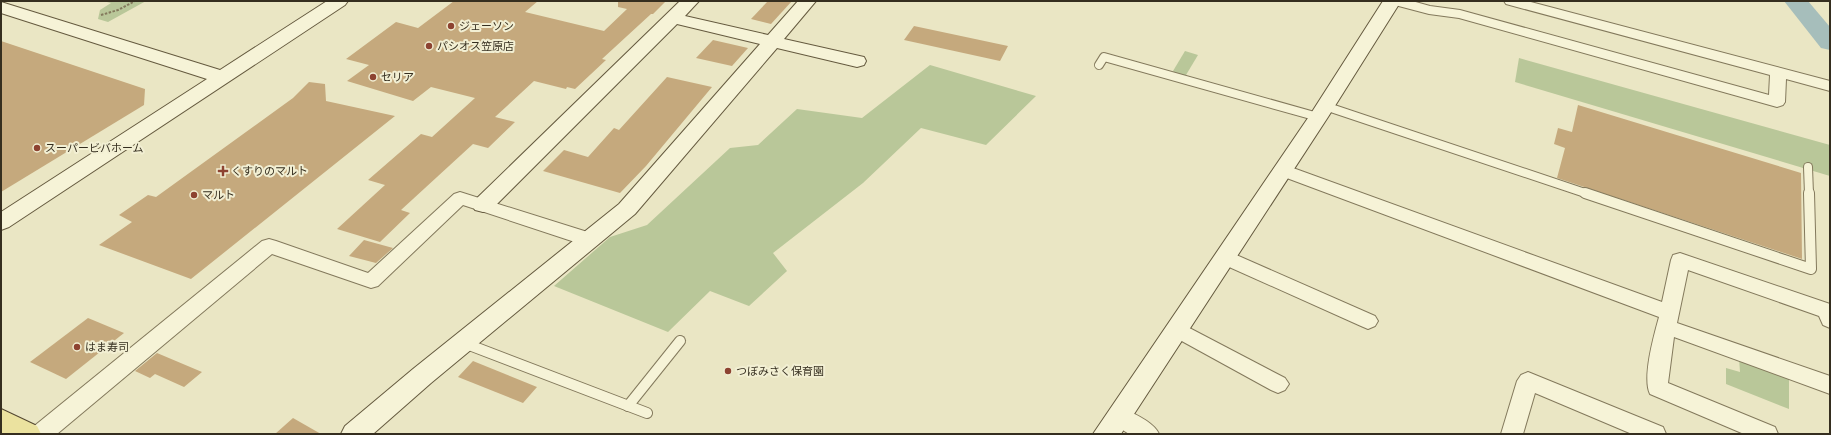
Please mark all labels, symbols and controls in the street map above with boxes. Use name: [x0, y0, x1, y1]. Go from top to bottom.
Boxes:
place label: ジェーソン: [459, 19, 514, 33]
marker: ジェーソン: [446, 21, 456, 31]
place label: パシオス笠原店: [437, 39, 514, 53]
marker: パシオス笠原店: [424, 41, 434, 51]
place label: セリア: [381, 70, 414, 84]
marker: セリア: [368, 72, 378, 82]
place label: スーパービバホーム: [45, 141, 144, 155]
marker: スーパービバホーム: [32, 143, 42, 153]
place label: くすりのマルト: [231, 164, 308, 178]
marker: くすりのマルト: [218, 166, 228, 176]
place label: マルト: [202, 188, 235, 202]
marker: マルト: [189, 190, 199, 200]
place label: はま寿司: [85, 340, 129, 354]
marker: はま寿司: [72, 342, 82, 352]
place label: つぼみさく保育園: [736, 364, 824, 378]
marker: つぼみさく保育園: [723, 366, 733, 376]

